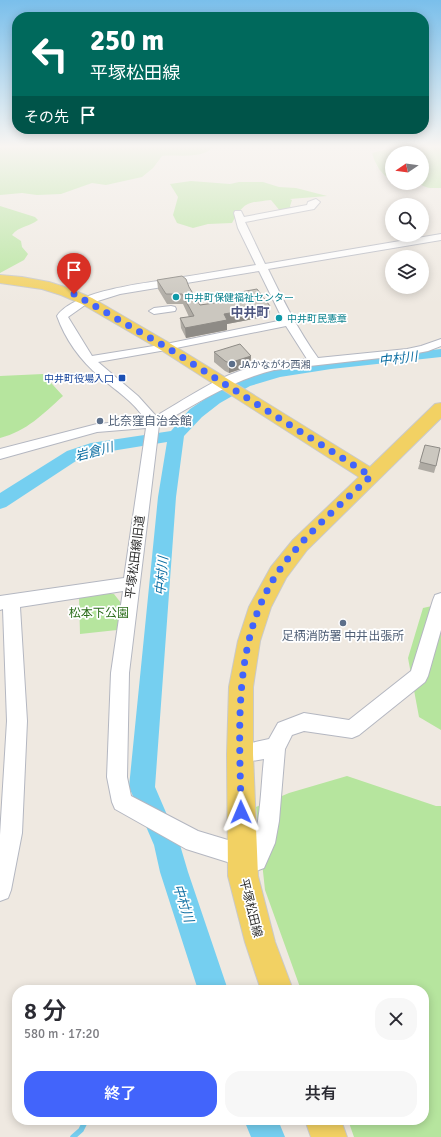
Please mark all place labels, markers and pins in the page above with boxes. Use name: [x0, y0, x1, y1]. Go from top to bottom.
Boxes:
pin: [57, 253, 91, 294]
marker: 中井町保健福祉センター: [171, 292, 181, 302]
place label: 中井町保健福祉センター: [184, 292, 294, 304]
marker: 中井町民憲章: [274, 313, 284, 323]
place label: 中井町民憲章: [287, 313, 347, 325]
marker: JAかながわ西湘: [227, 359, 237, 369]
place label: JAかながわ西湘: [240, 359, 310, 371]
place label: 中井町役場入口: [44, 373, 114, 385]
marker: 中井町役場入口: [117, 373, 127, 383]
place label: 比奈窪自治会館: [108, 414, 192, 429]
marker: 比奈窪自治会館: [95, 416, 105, 426]
marker: 足柄消防署 中井出張所: [338, 618, 348, 628]
place label: 足柄消防署 中井出張所: [282, 629, 404, 644]

